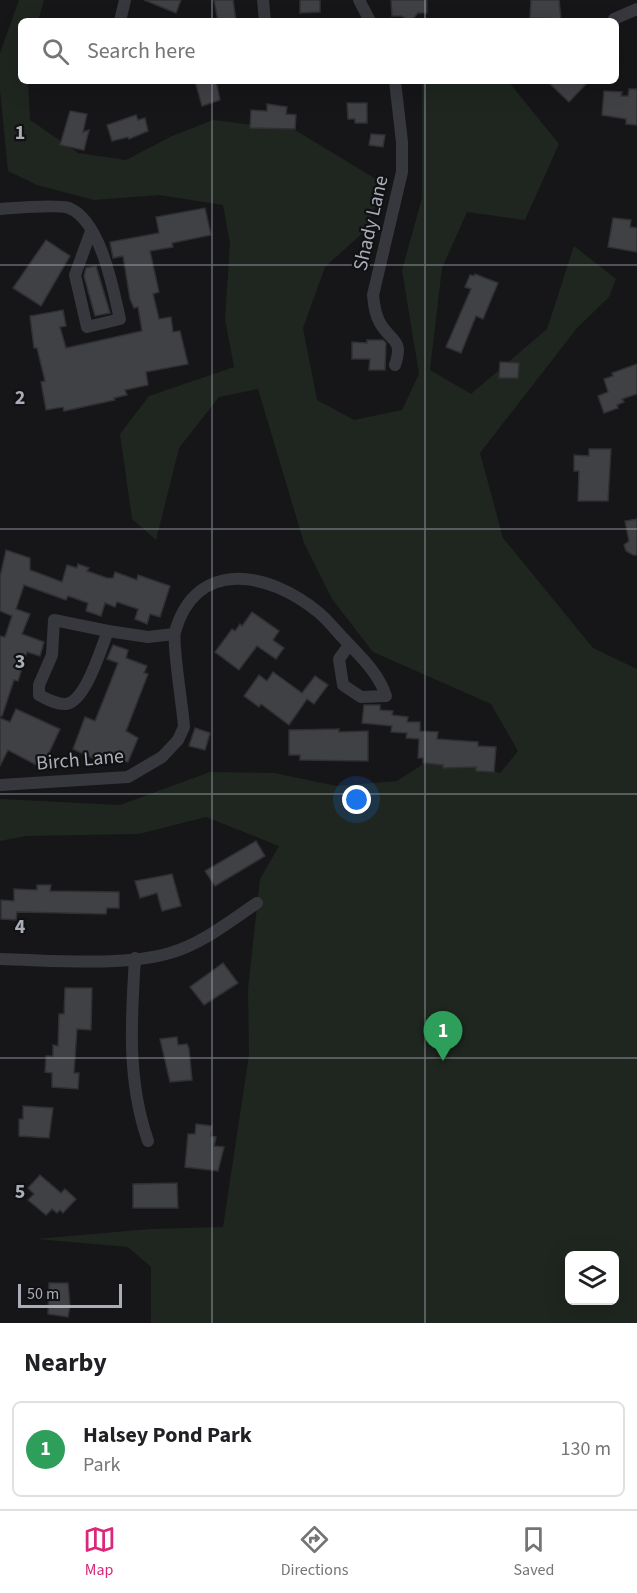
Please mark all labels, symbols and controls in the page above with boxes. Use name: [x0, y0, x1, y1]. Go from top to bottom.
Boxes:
search box: [18, 18, 619, 84]
icon: search: [39, 35, 72, 68]
text: Search here: [87, 35, 195, 67]
text: 1: [15, 119, 25, 147]
street label: Shady Lane: [346, 173, 396, 274]
text: 2: [15, 384, 25, 412]
text: 3: [15, 648, 25, 676]
street label: Birch Lane: [35, 742, 125, 778]
your location: [342, 785, 371, 814]
text: 4: [15, 913, 26, 941]
pin: 1: [424, 1012, 462, 1061]
text: 5: [15, 1178, 25, 1206]
map controls: [565, 1251, 619, 1305]
button: layers: [565, 1251, 619, 1305]
scale bar: [18, 1281, 122, 1308]
text: 50 m: [27, 1283, 59, 1305]
text: Nearby: [24, 1344, 107, 1381]
text: Halsey Pond Park: [83, 1419, 252, 1451]
text: 1: [40, 1435, 51, 1463]
text: 130 m: [561, 1435, 611, 1463]
text: Park: [83, 1451, 120, 1479]
tab: Map: [83, 1523, 116, 1581]
tab: Directions: [281, 1523, 348, 1581]
tab: Saved: [514, 1523, 554, 1581]

